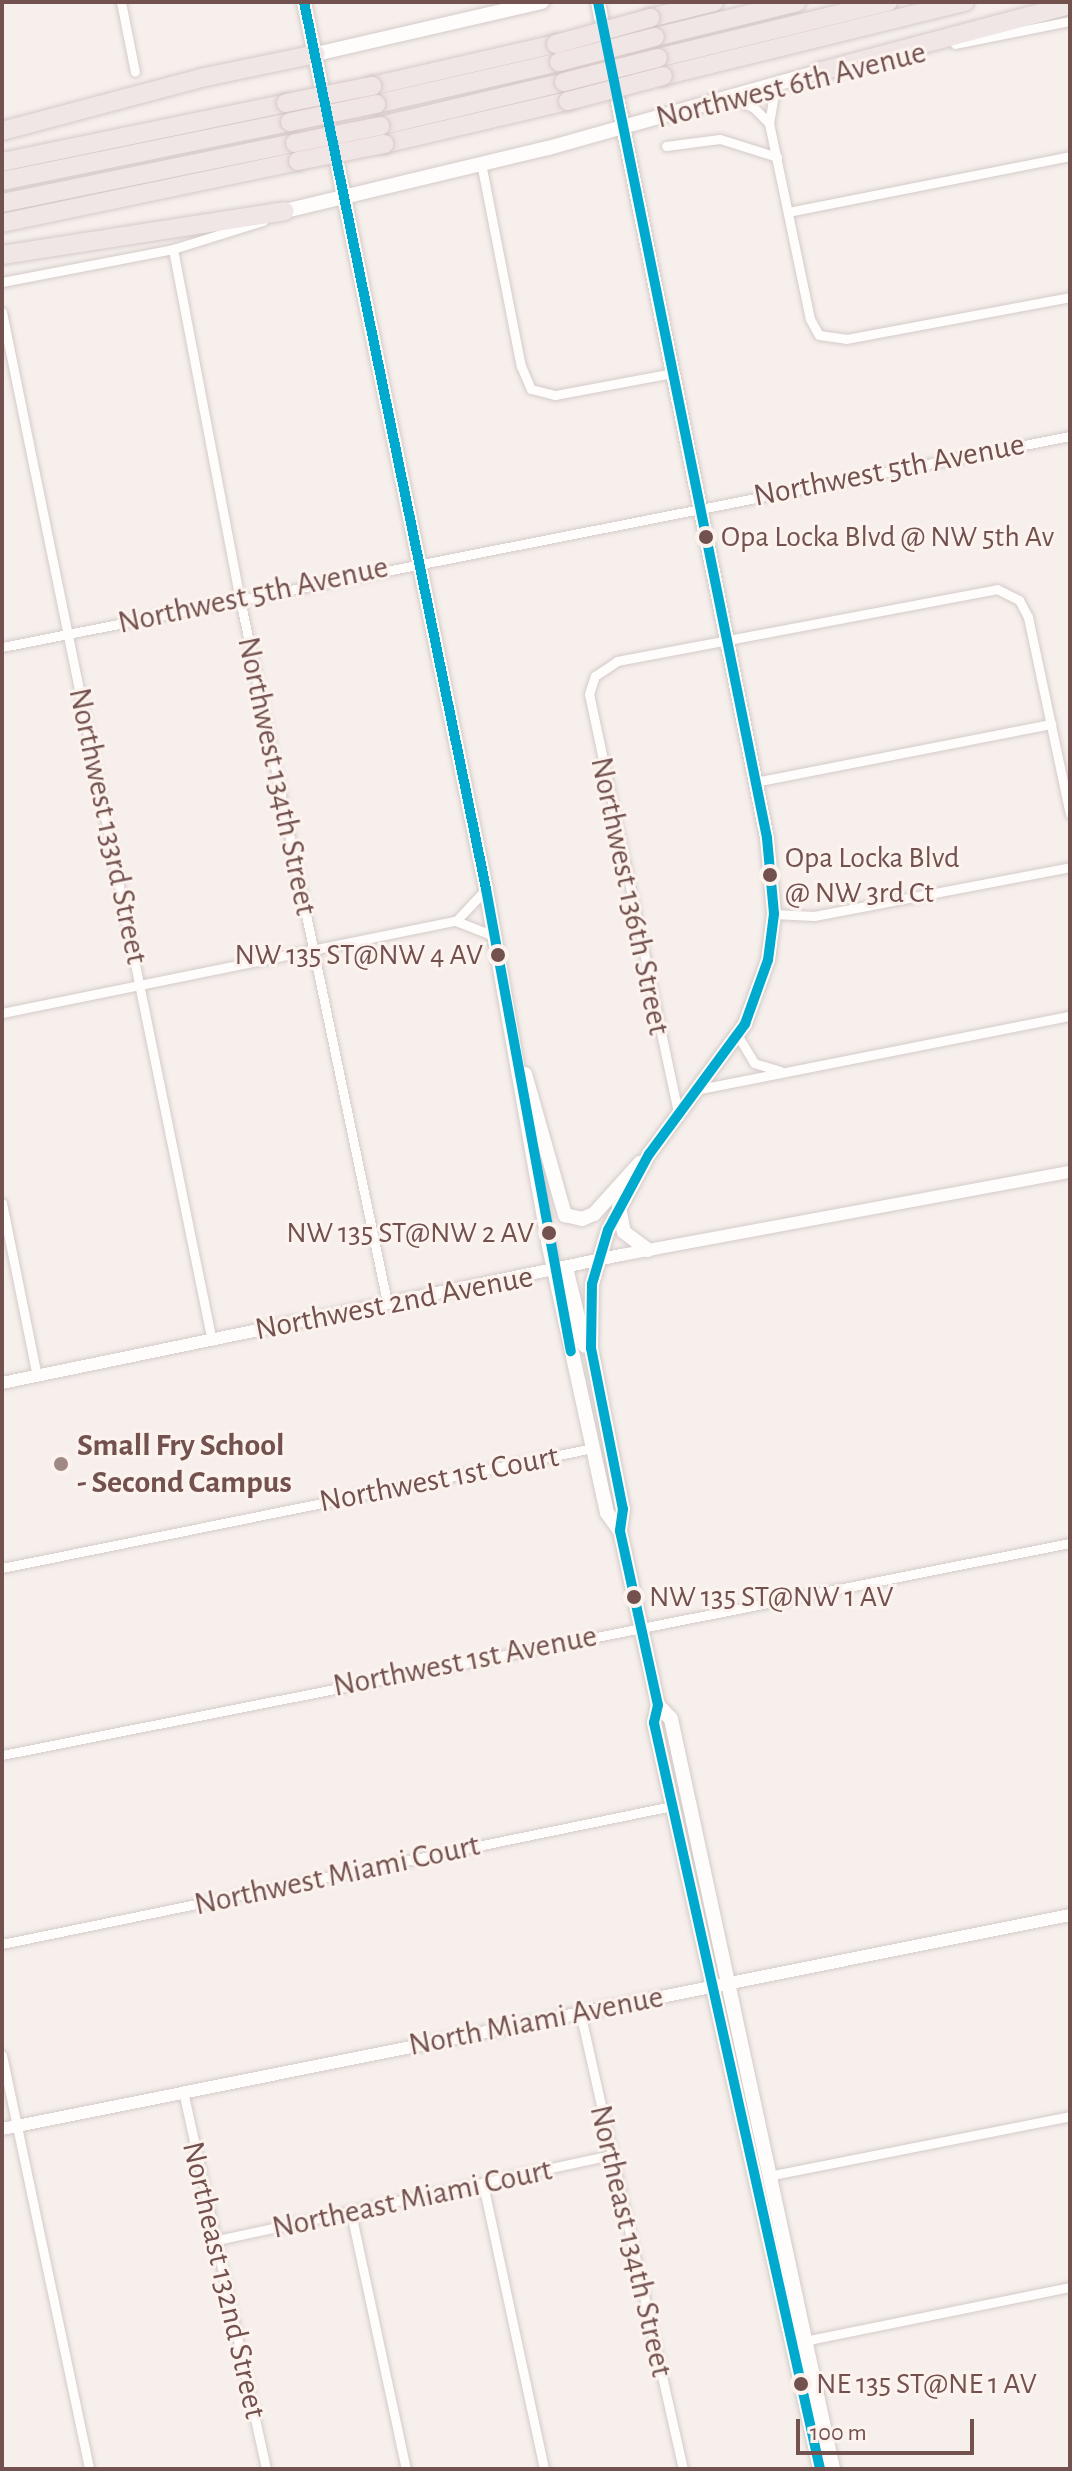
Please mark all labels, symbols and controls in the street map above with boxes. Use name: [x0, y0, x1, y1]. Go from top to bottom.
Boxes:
street label: Northwest 6th Avenue: [652, 33, 930, 137]
street label: Northwest 5th Avenue: [750, 425, 1028, 515]
place label: Opa Locka Blvd @ NW 5th Av: [721, 519, 1054, 555]
marker: Opa Locka Blvd @ NW 5th Av: [698, 529, 714, 545]
street label: Northwest 5th Avenue: [114, 548, 392, 642]
street label: Northwest 134th Street: [229, 633, 325, 919]
street label: Northwest 133rd Street: [60, 684, 156, 968]
street label: Northwest 136th Street: [582, 754, 678, 1038]
place label: Opa Locka Blvd @ NW 3rd Ct: [785, 840, 960, 910]
marker: Opa Locka Blvd @ NW 3rd Ct: [762, 867, 778, 883]
place label: NW 135 ST@NW 4 AV: [234, 937, 483, 973]
marker: NW 135 ST@NW 4 AV: [490, 947, 506, 963]
place label: NW 135 ST@NW 2 AV: [286, 1215, 534, 1251]
marker: NW 135 ST@NW 2 AV: [541, 1225, 557, 1241]
street label: Northwest 2nd Avenue: [252, 1257, 536, 1349]
place label: Small Fry School - Second Campus: [77, 1427, 292, 1502]
street label: Northwest 1st Court: [316, 1437, 562, 1521]
marker: Small Fry School - Second Campus: [52, 1455, 70, 1473]
place label: NW 135 ST@NW 1 AV: [649, 1579, 893, 1615]
marker: NW 135 ST@NW 1 AV: [626, 1589, 642, 1605]
street label: Northwest 1st Avenue: [330, 1617, 600, 1705]
street label: Northwest Miami Court: [191, 1826, 483, 1924]
street label: North Miami Avenue: [405, 1977, 667, 2065]
street label: Northeast 134th Street: [581, 2101, 681, 2381]
street label: Northeast 132nd Street: [173, 2138, 275, 2422]
street label: Northeast Miami Court: [269, 2151, 555, 2247]
place label: NE 135 ST@NE 1 AV: [816, 2366, 1037, 2402]
marker: NE 135 ST@NE 1 AV: [793, 2376, 809, 2392]
scale bar: [800, 2403, 978, 2453]
text: 100 m: [810, 2421, 867, 2445]

